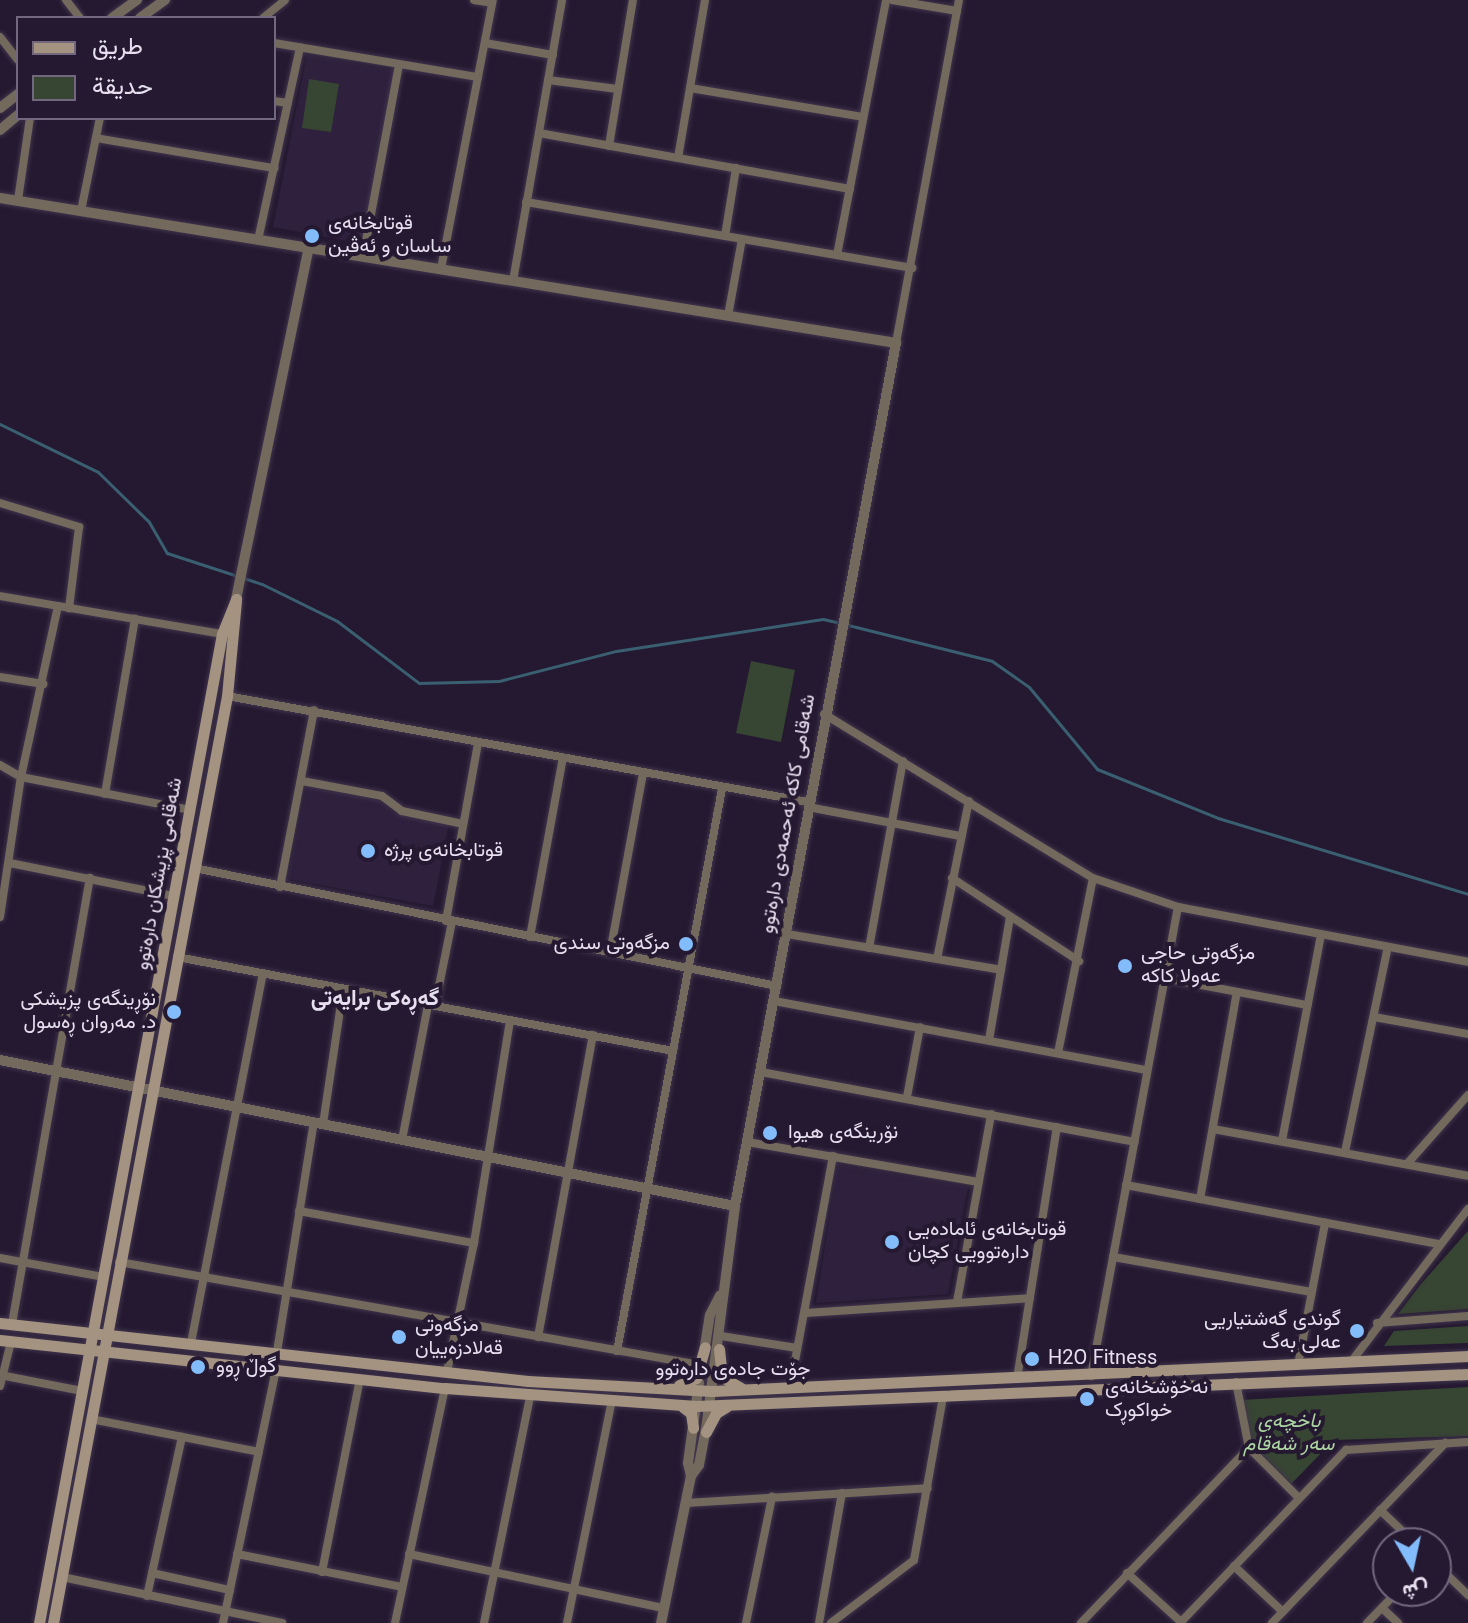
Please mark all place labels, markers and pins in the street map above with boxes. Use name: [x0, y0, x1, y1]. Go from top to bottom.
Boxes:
place label: قوتابخانەی ساسان و ئەڤین: [328, 212, 451, 259]
marker: قوتابخانەی ساسان و ئەڤین: [303, 227, 321, 245]
place label: قوتابخانەی پرژە: [384, 839, 503, 863]
marker: قوتابخانەی پرژە: [359, 842, 377, 860]
place label: مزگەوتی سندی: [554, 932, 670, 956]
marker: مزگەوتی سندی: [677, 935, 695, 953]
place label: مزگەوتی حاجی عەولا کاکە: [1141, 942, 1255, 989]
marker: مزگەوتی حاجی عەولا کاکە: [1116, 957, 1134, 975]
place label: نۆڕینگەی پزیشکی د. مەروان ڕەسول: [21, 988, 156, 1035]
marker: نۆڕینگەی پزیشکی د. مەروان ڕەسول: [163, 1001, 185, 1023]
place label: نۆرینگەی هیوا: [788, 1121, 898, 1145]
marker: نۆرینگەی هیوا: [759, 1122, 781, 1144]
place label: قوتابخانەی ئامادەیی دارەتوویی کچان: [908, 1218, 1066, 1265]
marker: قوتابخانەی ئامادەیی دارەتوویی کچان: [883, 1233, 901, 1251]
place label: گوندی گەشتیاریی عەلی بەگ: [1204, 1308, 1341, 1355]
place label: مزگەوتی قەلادزەییان: [415, 1314, 503, 1361]
marker: گوندی گەشتیاریی عەلی بەگ: [1348, 1322, 1366, 1340]
marker: مزگەوتی قەلادزەییان: [390, 1328, 408, 1346]
place label: H2O Fitness: [1048, 1347, 1157, 1371]
marker: H2O Fitness: [1023, 1350, 1041, 1368]
place label: گوڵ ڕوو: [216, 1355, 276, 1379]
marker: گوڵ ڕوو: [187, 1356, 209, 1378]
place label: نەخۆشخانەی خواکوڕک: [1105, 1376, 1208, 1423]
marker: نەخۆشخانەی خواکوڕک: [1076, 1388, 1098, 1410]

